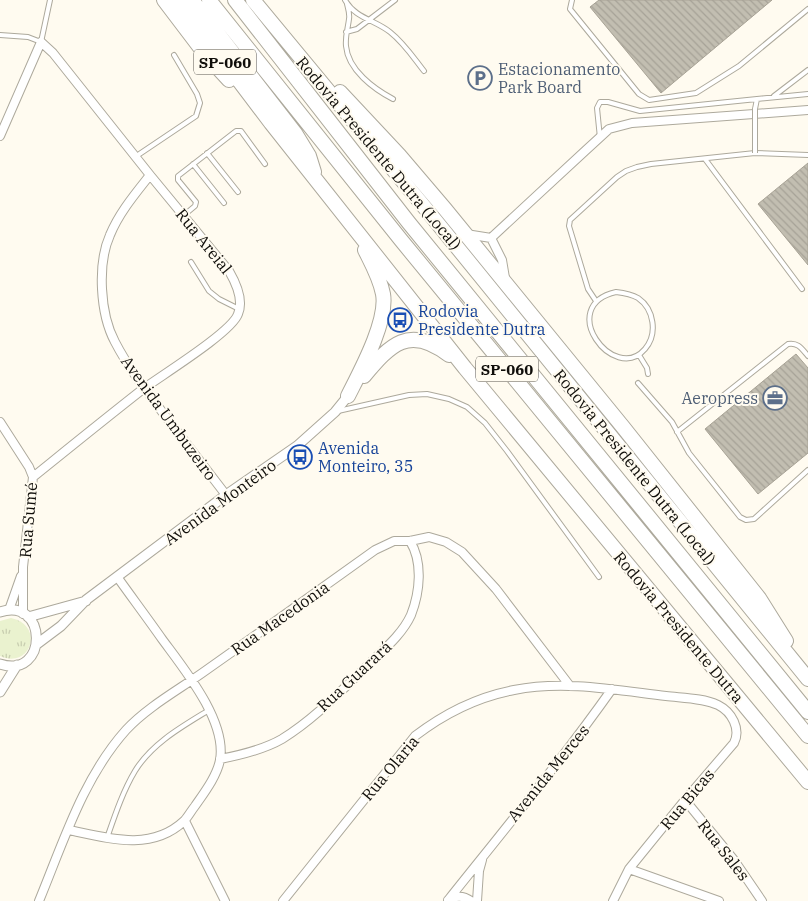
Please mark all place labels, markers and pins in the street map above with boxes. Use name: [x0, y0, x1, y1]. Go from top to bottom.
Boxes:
place label: Estacionamento Park Board: [498, 59, 620, 97]
parking icon: Estacionamento Park Board: [467, 65, 493, 91]
place label: Rodovia Presidente Dutra: [418, 301, 546, 339]
bus stop icon: Rodovia Presidente Dutra: [387, 307, 413, 333]
office icon: Aeropress: [762, 385, 788, 411]
place label: Aeropress: [681, 388, 758, 408]
place label: Avenida Monteiro, 35: [318, 438, 413, 476]
bus stop icon: Avenida Monteiro, 35: [287, 444, 313, 470]

